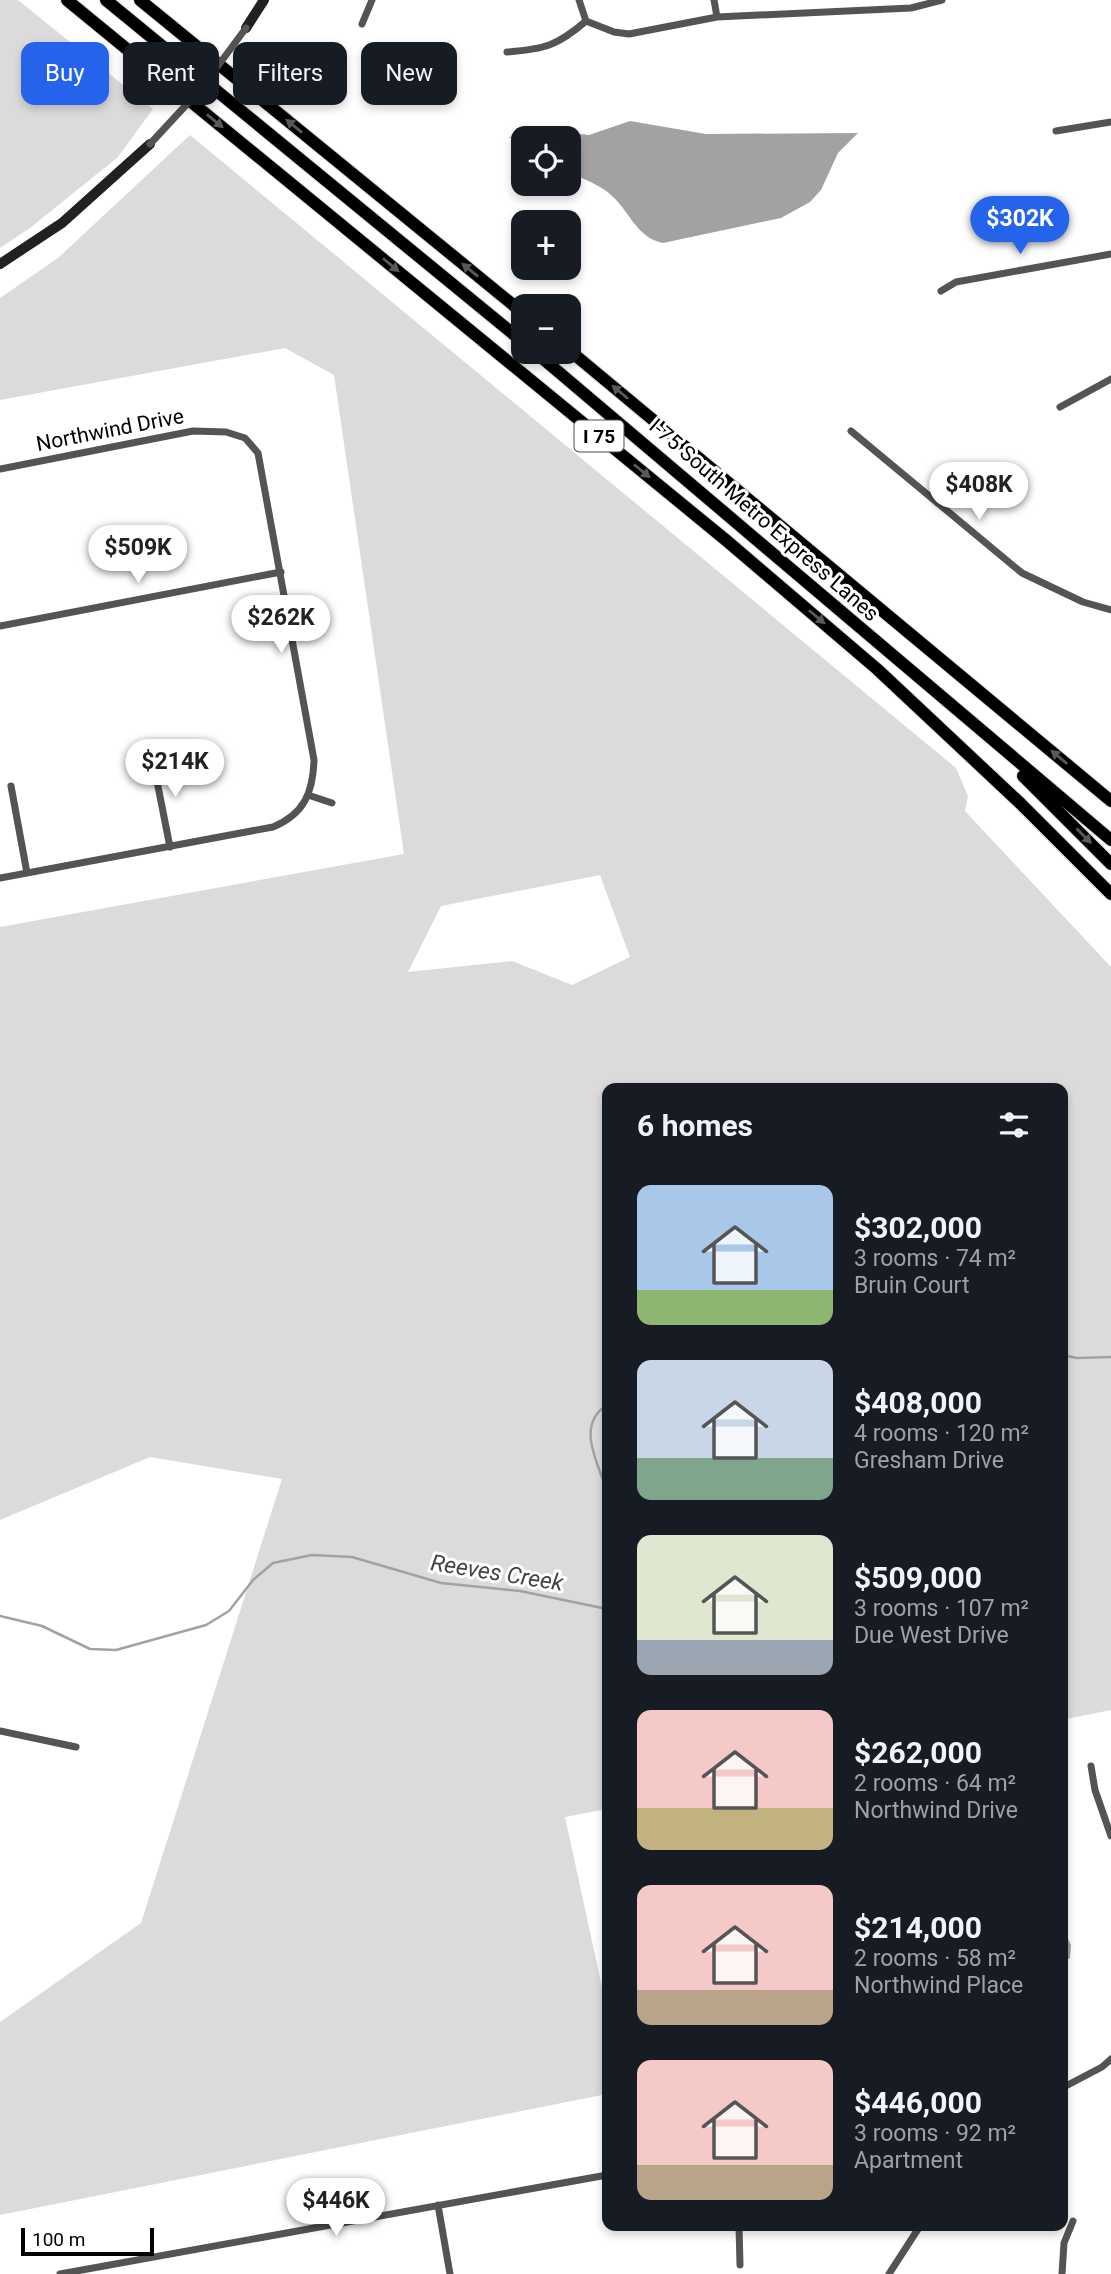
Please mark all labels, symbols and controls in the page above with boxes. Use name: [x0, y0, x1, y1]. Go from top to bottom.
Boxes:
chip: Buy: [21, 42, 109, 105]
chip: Rent: [123, 42, 219, 105]
chip: Filters: [233, 42, 347, 105]
chip: New: [361, 42, 457, 105]
one-way arrow: [205, 113, 223, 128]
one-way arrow: [285, 119, 302, 134]
map controls: [511, 126, 581, 364]
button: locate: [511, 126, 581, 196]
pin: $302K: [971, 196, 1069, 256]
text: $302K: [986, 205, 1054, 232]
button: +: [511, 210, 581, 280]
one-way arrow: [382, 257, 400, 272]
one-way arrow: [462, 262, 480, 277]
button: −: [511, 294, 581, 364]
one-way arrow: [612, 385, 629, 400]
street label: Northwind Drive: [34, 404, 186, 456]
street label: I-75 South Metro Express Lanes: [644, 414, 884, 626]
road number: I 75: [574, 420, 624, 452]
pin: $408K: [930, 462, 1028, 522]
one-way arrow: [633, 464, 651, 479]
text: $408K: [945, 471, 1013, 498]
pin: $509K: [89, 526, 187, 585]
text: $509K: [104, 534, 172, 561]
pin: $262K: [232, 596, 330, 655]
text: $262K: [247, 604, 315, 631]
one-way arrow: [808, 609, 826, 625]
pin: $214K: [126, 740, 224, 799]
text: $214K: [141, 748, 209, 775]
one-way arrow: [1050, 750, 1068, 765]
one-way arrow: [1075, 828, 1092, 845]
icon: filters: [995, 1106, 1033, 1144]
text: 6 homes: [637, 1108, 753, 1143]
text: $302,000: [854, 1210, 982, 1245]
icon: home: [693, 1213, 777, 1297]
text: 3 rooms · 74 m²: [854, 1245, 1016, 1272]
text: Bruin Court: [854, 1272, 969, 1299]
text: $408,000: [854, 1385, 982, 1420]
icon: home: [693, 1388, 777, 1472]
text: 4 rooms · 120 m²: [854, 1420, 1029, 1447]
text: Gresham Drive: [854, 1447, 1004, 1474]
water label: Reeves Creek: [429, 1549, 566, 1597]
text: $509,000: [854, 1560, 982, 1595]
icon: home: [693, 1563, 777, 1647]
text: 3 rooms · 107 m²: [854, 1595, 1029, 1622]
text: Due West Drive: [854, 1622, 1009, 1649]
text: $262,000: [854, 1735, 982, 1770]
icon: home: [693, 1738, 777, 1822]
text: 2 rooms · 64 m²: [854, 1770, 1016, 1797]
text: Northwind Drive: [854, 1797, 1018, 1824]
text: $214,000: [854, 1910, 982, 1945]
icon: home: [693, 1913, 777, 1997]
text: 2 rooms · 58 m²: [854, 1945, 1016, 1972]
text: Northwind Place: [854, 1972, 1023, 1999]
text: $446,000: [854, 2085, 982, 2120]
icon: home: [693, 2088, 777, 2172]
text: 3 rooms · 92 m²: [854, 2120, 1016, 2147]
text: Apartment: [854, 2147, 963, 2174]
pin: $446K: [287, 2178, 385, 2238]
text: $446K: [302, 2187, 370, 2214]
scale bar: [21, 2225, 154, 2257]
text: 100 m: [32, 2228, 85, 2251]

